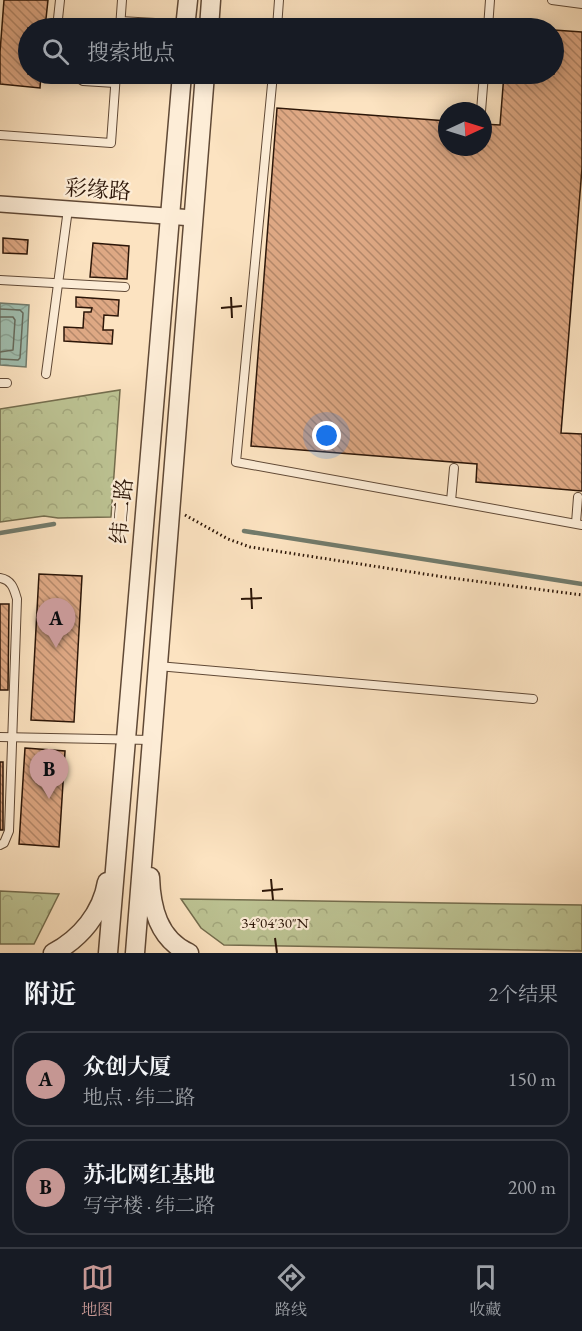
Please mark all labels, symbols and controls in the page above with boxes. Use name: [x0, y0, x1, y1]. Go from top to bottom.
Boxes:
search box: [18, 18, 564, 84]
icon: search: [39, 35, 72, 68]
text: 搜索地点: [87, 38, 175, 67]
north arrow: [438, 102, 492, 156]
street label: 彩缘路: [64, 173, 132, 206]
your location: [312, 421, 341, 450]
street label: 纬二路: [104, 477, 139, 545]
pin: A: [36, 598, 76, 648]
pin: B: [29, 750, 68, 799]
text: 34°04'30"N: [241, 913, 309, 932]
text: 附近: [24, 977, 76, 1011]
text: 2个结果: [488, 981, 558, 1007]
text: 众创大厦: [83, 1052, 171, 1081]
text: A: [38, 1066, 53, 1092]
text: 150 m: [508, 1066, 556, 1092]
text: 地点 · 纬二路: [83, 1084, 195, 1110]
text: 苏北网红基地: [83, 1160, 215, 1189]
text: B: [39, 1174, 52, 1200]
text: 200 m: [508, 1174, 556, 1200]
text: 写字楼 · 纬二路: [83, 1192, 215, 1218]
tab: 地图: [81, 1261, 114, 1320]
tab: 路线: [275, 1261, 308, 1320]
tab: 收藏: [469, 1261, 502, 1320]

